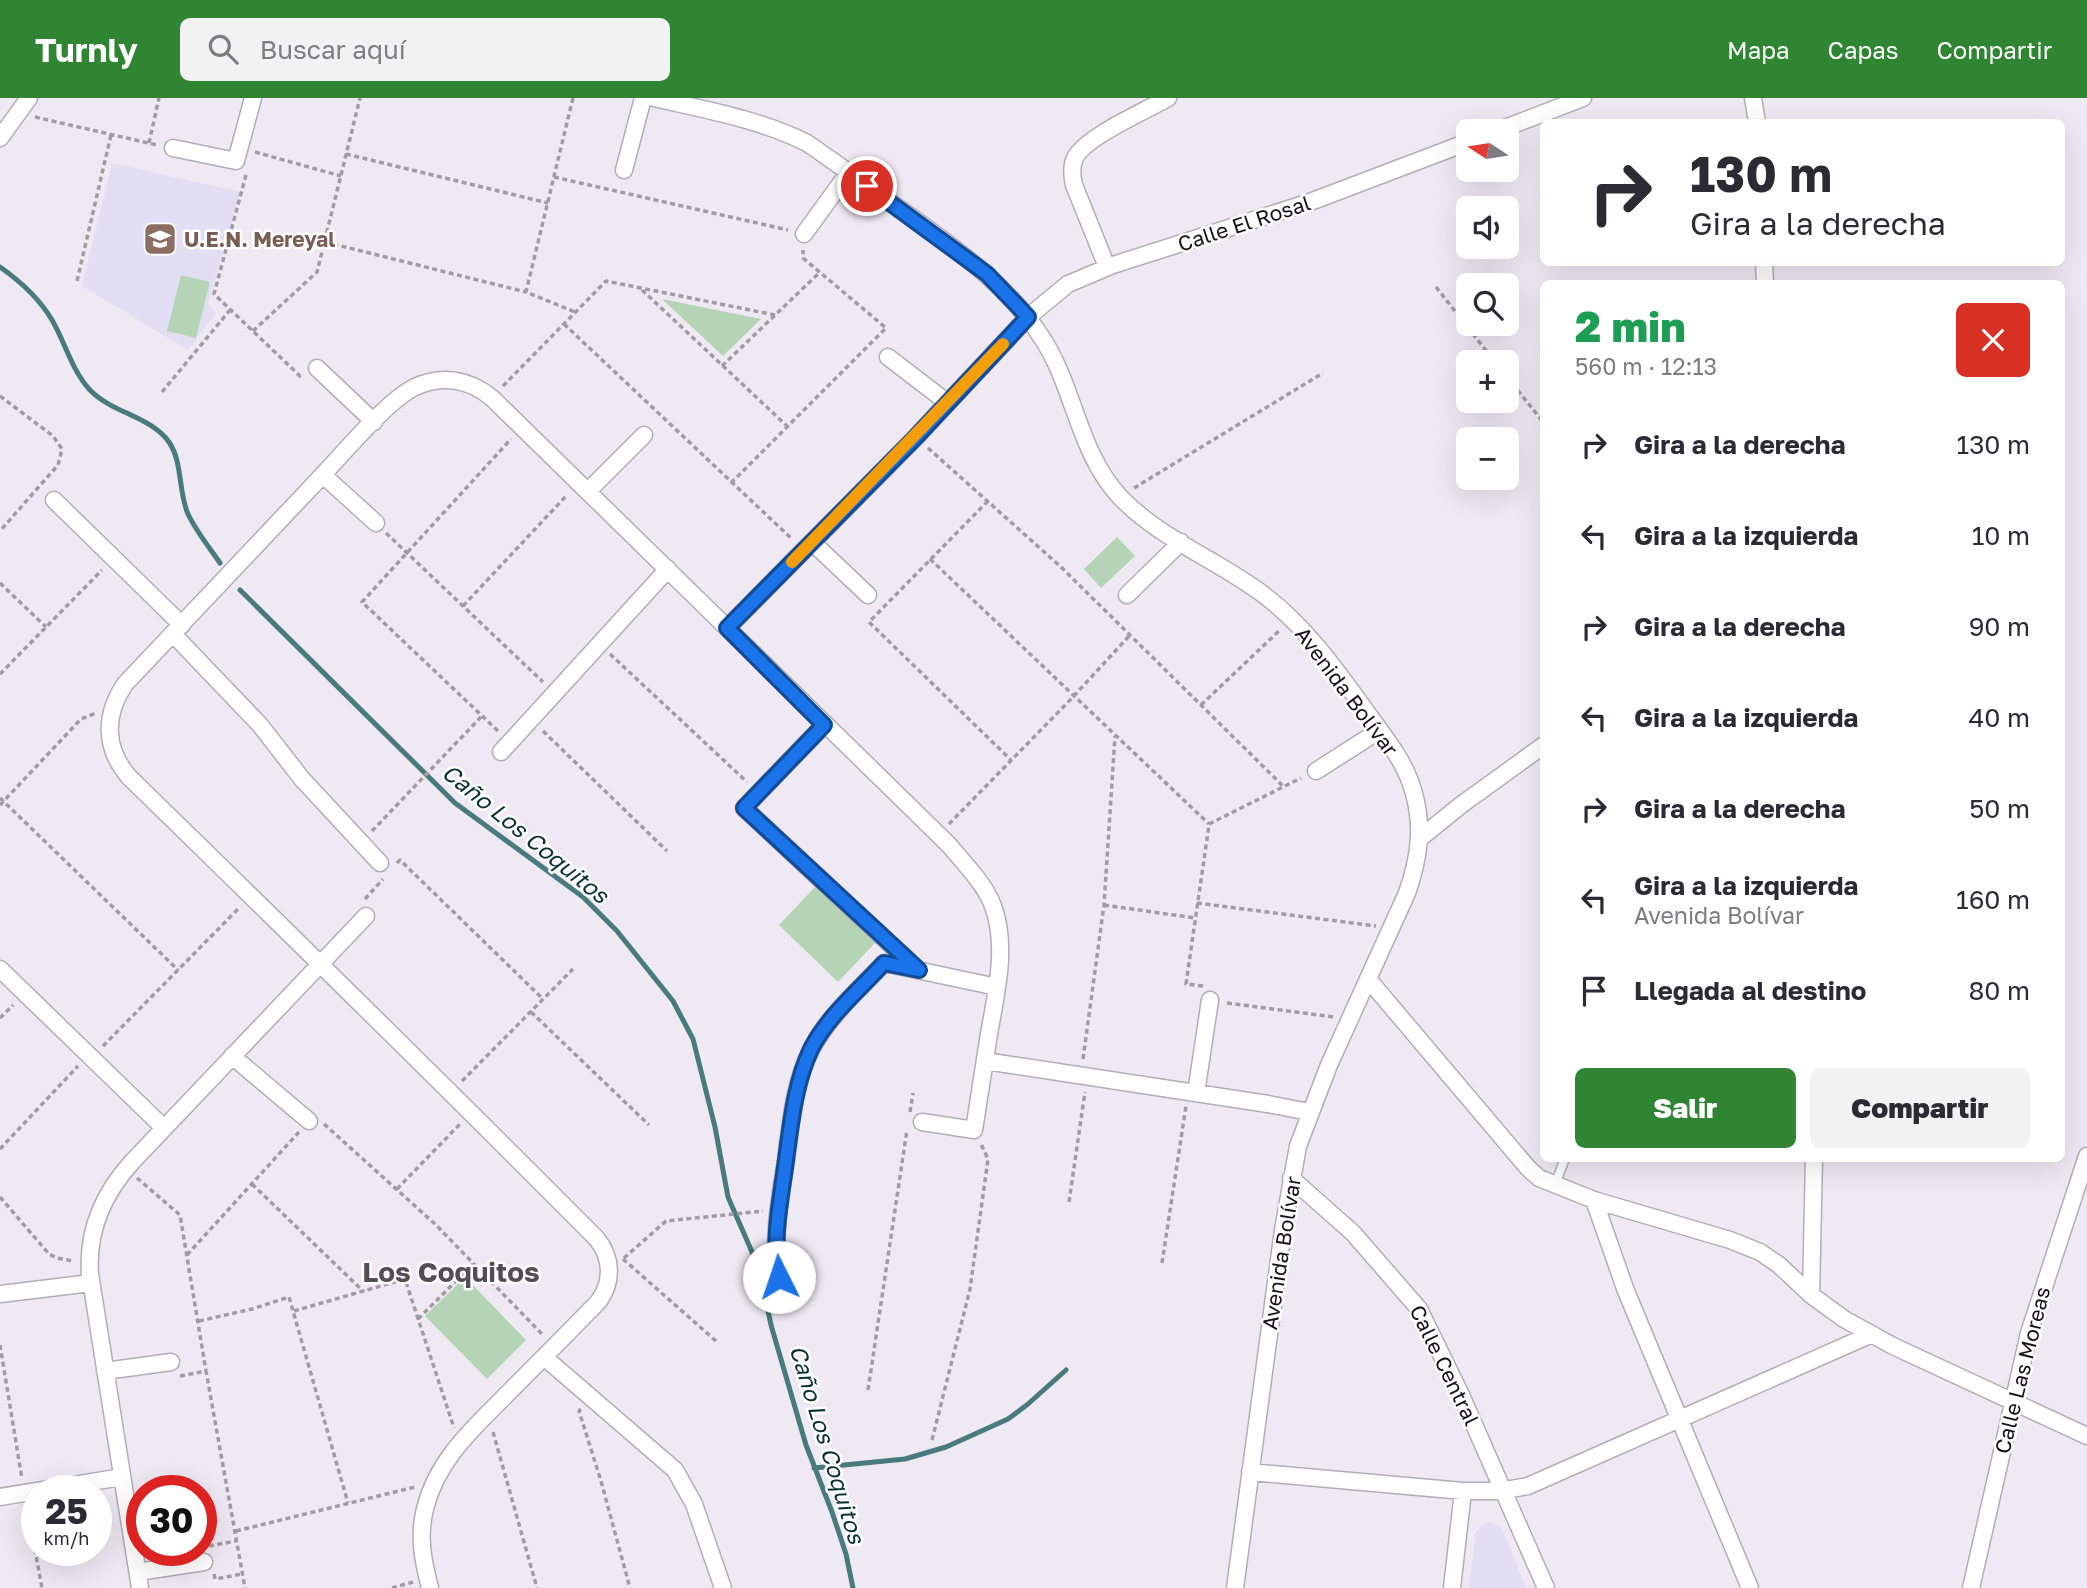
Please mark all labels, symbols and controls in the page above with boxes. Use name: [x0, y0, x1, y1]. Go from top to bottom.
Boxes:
search box: [180, 18, 670, 81]
text: Turnly: [35, 30, 138, 69]
icon: search: [204, 30, 242, 68]
text: Buscar aquí: [260, 34, 406, 65]
text: Mapa: [1727, 35, 1790, 64]
text: Capas: [1828, 35, 1898, 64]
text: Compartir: [1936, 35, 2052, 64]
north arrow: [1456, 119, 1519, 182]
map controls: [1456, 119, 1519, 490]
text: 130 m: [1690, 144, 1832, 203]
icon: right: [1575, 147, 1666, 238]
pin: [837, 156, 897, 216]
icon: arrive: [848, 167, 886, 205]
street label: Calle El Rosal: [1174, 189, 1314, 257]
button: sound: [1456, 196, 1519, 259]
text: Gira a la derecha: [1690, 204, 1946, 242]
school or university icon: U.E.N. Mereyal: [141, 220, 179, 258]
place label: U.E.N. Mereyal: [184, 226, 335, 252]
button: search: [1456, 273, 1519, 336]
text: 2 min: [1575, 301, 1686, 351]
button: close: [1956, 303, 2030, 377]
button: +: [1456, 350, 1519, 413]
text: 560 m · 12:13: [1575, 352, 1717, 380]
icon: right: [1575, 426, 1613, 464]
button: −: [1456, 427, 1519, 490]
text: Gira a la derecha: [1634, 429, 1846, 460]
text: 130 m: [1957, 429, 2030, 460]
icon: left: [1575, 517, 1613, 555]
text: Gira a la izquierda: [1634, 520, 1858, 551]
text: 10 m: [1972, 520, 2030, 551]
icon: right: [1575, 608, 1613, 646]
text: Gira a la derecha: [1634, 611, 1846, 642]
text: 90 m: [1969, 611, 2030, 642]
street label: Avenida Bolívar: [1290, 621, 1404, 761]
icon: left: [1575, 699, 1613, 737]
text: Gira a la izquierda: [1634, 702, 1858, 733]
text: 40 m: [1969, 702, 2030, 733]
water label: Caño Los Coquitos: [437, 757, 615, 909]
icon: right: [1575, 790, 1613, 828]
text: Gira a la derecha: [1634, 793, 1846, 824]
text: 50 m: [1969, 793, 2030, 824]
text: Gira a la izquierda: [1634, 870, 1858, 901]
icon: left: [1575, 881, 1613, 919]
text: 160 m: [1956, 884, 2030, 915]
text: Avenida Bolívar: [1634, 901, 1804, 929]
icon: arrive: [1575, 972, 1613, 1010]
text: Llegada al destino: [1634, 975, 1866, 1006]
text: 80 m: [1969, 975, 2030, 1006]
button: Salir: [1575, 1068, 1796, 1148]
button: Compartir: [1810, 1068, 2030, 1148]
street label: Avenida Bolívar: [1256, 1174, 1306, 1332]
position arrow: [742, 1240, 816, 1314]
district label: Los Coquitos: [362, 1255, 540, 1288]
street label: Calle Las Moreas: [1989, 1284, 2055, 1456]
street label: Calle Central: [1405, 1300, 1485, 1430]
water label: Caño Los Coquitos: [785, 1341, 872, 1547]
speed limit sign: 30: [126, 1475, 217, 1566]
text: 25: [45, 1490, 88, 1532]
text: km/h: [44, 1527, 89, 1549]

